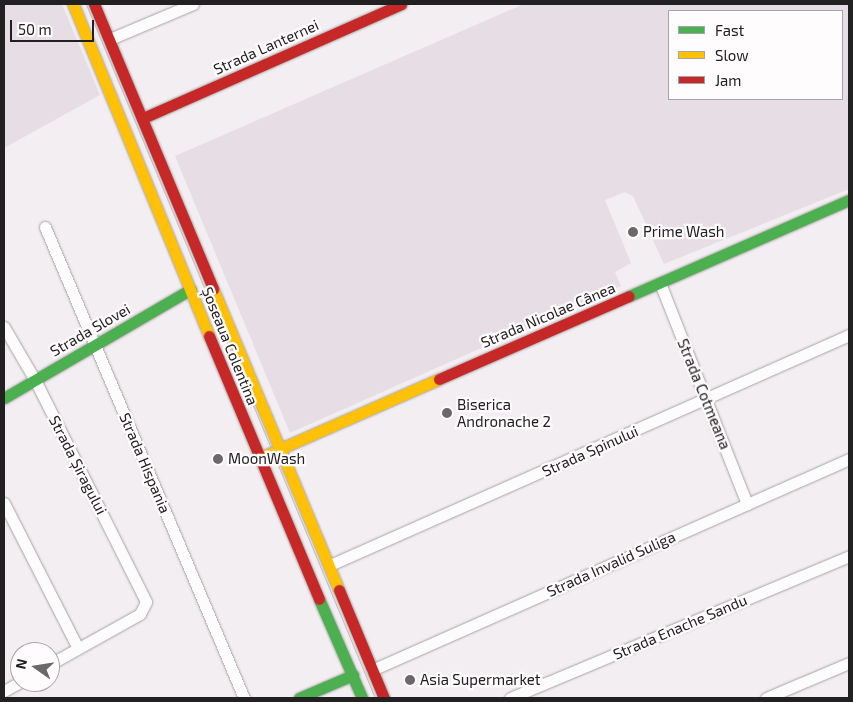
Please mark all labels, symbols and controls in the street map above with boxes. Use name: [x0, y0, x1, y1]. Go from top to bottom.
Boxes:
scale bar: [12, 10, 96, 42]
legend: [668, 10, 843, 100]
street label: Strada Lanternei: [211, 16, 321, 78]
text: 50 m: [18, 20, 52, 38]
text: Fast: [715, 21, 744, 39]
text: Slow: [715, 46, 749, 64]
text: Jam: [715, 71, 741, 89]
place label: Prime Wash: [643, 223, 725, 241]
marker: Prime Wash: [627, 226, 639, 238]
street label: Strada Nicolae Cânea: [478, 279, 618, 351]
street label: Șoseaua Colentina: [198, 284, 262, 408]
street label: Strada Slovei: [47, 300, 133, 360]
street label: Strada Cotmeana: [674, 336, 734, 452]
place label: Biserica Andronache 2: [457, 395, 551, 430]
marker: Biserica Andronache 2: [441, 407, 453, 419]
street label: Strada Hispania: [116, 410, 174, 516]
street label: Strada Șiragului: [45, 413, 111, 517]
street label: Strada Spinului: [539, 422, 641, 480]
place label: MoonWash: [228, 450, 305, 468]
marker: MoonWash: [212, 453, 224, 465]
street label: Strada Invalid Suliga: [544, 528, 678, 600]
street label: Strada Enache Sandu: [610, 591, 750, 663]
north arrow: [10, 642, 60, 692]
text: N: [11, 657, 30, 671]
place label: Asia Supermarket: [420, 671, 541, 689]
marker: Asia Supermarket: [404, 674, 416, 686]

